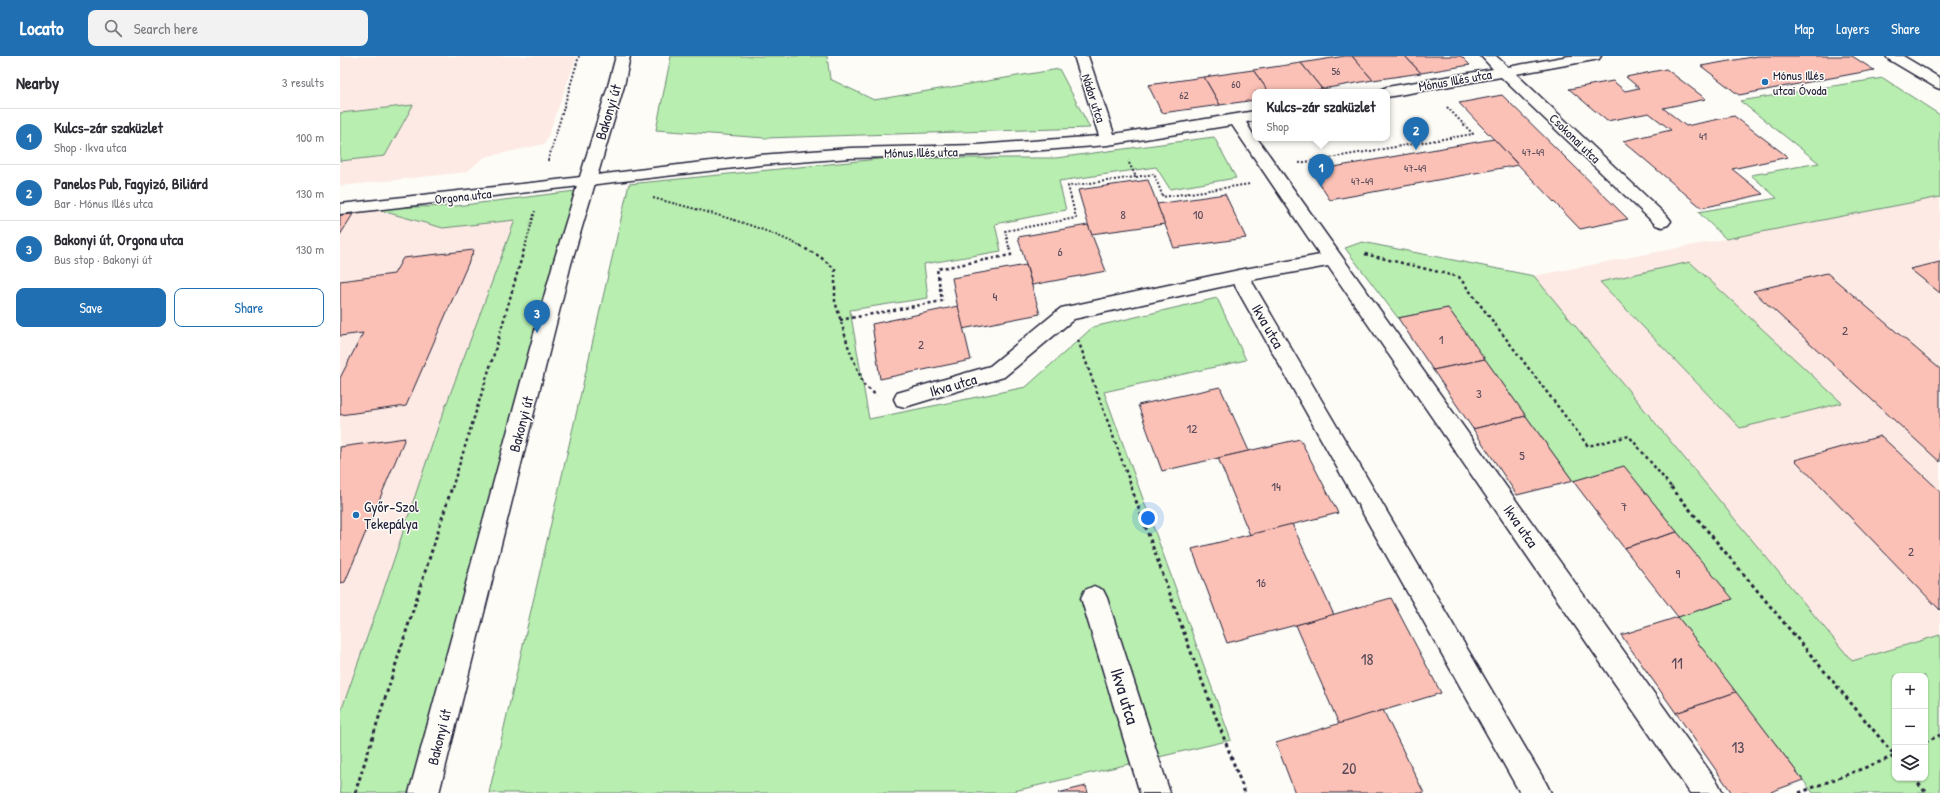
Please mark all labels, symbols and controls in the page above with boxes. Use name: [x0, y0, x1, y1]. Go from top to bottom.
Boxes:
search box: [88, 10, 368, 46]
text: Locato: [20, 15, 64, 41]
icon: search: [102, 17, 124, 39]
text: Search here: [134, 18, 198, 39]
text: Map: [1794, 19, 1814, 38]
text: Layers: [1836, 19, 1869, 38]
text: Share: [1891, 19, 1920, 38]
house number: 56: [1331, 64, 1341, 78]
street label: Mónus Illés utca: [1417, 65, 1493, 95]
place label: Mónus Illés utcai Óvoda: [1773, 66, 1827, 99]
text: Nearby: [16, 71, 59, 94]
street label: Nádor utca: [1078, 71, 1110, 125]
text: 3 results: [282, 73, 324, 91]
house number: 60: [1231, 77, 1241, 91]
marker: Mónus Illés utcai Óvoda: [1760, 77, 1770, 87]
street label: Bakonyi út: [590, 81, 627, 142]
house number: 62: [1179, 88, 1189, 102]
popup: [1252, 89, 1390, 141]
text: Kulcs-zár szaküzlet: [1267, 96, 1375, 117]
street label: Csokonai utca: [1545, 109, 1605, 167]
text: Kulcs-zár szaküzlet: [54, 117, 163, 138]
text: Shop: [1267, 117, 1289, 135]
pin: 2: [1403, 117, 1429, 150]
text: 1: [27, 128, 31, 146]
text: 100 m: [296, 128, 324, 146]
house number: 41: [1699, 129, 1707, 143]
text: Shop · Ikva utca: [54, 138, 126, 156]
street label: Mónus Illés utca: [884, 142, 958, 162]
house number: 47-49: [1522, 145, 1544, 159]
pin: 1: [1308, 154, 1334, 187]
house number: 47-49: [1404, 161, 1426, 175]
text: Panelos Pub, Fagyizó, Biliárd: [54, 173, 208, 194]
house number: 47-49: [1351, 174, 1373, 188]
text: 2: [26, 184, 32, 202]
text: 130 m: [296, 184, 324, 202]
street label: Orgona utca: [434, 184, 492, 208]
text: Bar · Mónus Illés utca: [54, 194, 153, 212]
house number: 8: [1120, 205, 1126, 223]
house number: 10: [1193, 205, 1203, 223]
text: Bakonyi út, Orgona utca: [54, 229, 183, 250]
text: 3: [26, 240, 32, 258]
text: 130 m: [296, 240, 324, 258]
house number: 6: [1057, 242, 1063, 260]
text: Bus stop · Bakonyi út: [54, 250, 152, 268]
house number: 4: [993, 287, 998, 305]
button: Save: [16, 288, 166, 327]
button: Share: [174, 288, 324, 327]
pin: 3: [524, 300, 550, 333]
street label: Ikva utca: [1247, 300, 1289, 352]
house number: 2: [1842, 321, 1848, 339]
house number: 1: [1439, 330, 1444, 348]
house number: 2: [918, 335, 924, 353]
street label: Ikva utca: [927, 368, 979, 402]
house number: 3: [1476, 384, 1482, 402]
street label: Bakonyi út: [503, 393, 539, 454]
house number: 12: [1187, 419, 1197, 437]
house number: 5: [1519, 446, 1525, 464]
house number: 14: [1271, 477, 1281, 495]
place label: Győr-Szol Tekepálya: [364, 496, 419, 534]
house number: 7: [1621, 497, 1627, 515]
street label: Ikva utca: [1499, 500, 1543, 552]
your location: [1138, 508, 1158, 528]
marker: Győr-Szol Tekepálya: [351, 510, 361, 520]
house number: 2: [1908, 542, 1914, 560]
house number: 9: [1676, 564, 1681, 582]
house number: 16: [1256, 573, 1266, 591]
house number: 18: [1361, 648, 1373, 670]
house number: 11: [1671, 652, 1683, 674]
street label: Ikva utca: [1105, 665, 1145, 727]
map controls: [1892, 673, 1928, 781]
button: +: [1892, 673, 1928, 709]
street label: Bakonyi út: [422, 706, 456, 767]
button: −: [1892, 709, 1928, 745]
house number: 13: [1732, 736, 1744, 758]
button: layers: [1892, 745, 1928, 781]
house number: 20: [1342, 757, 1356, 779]

